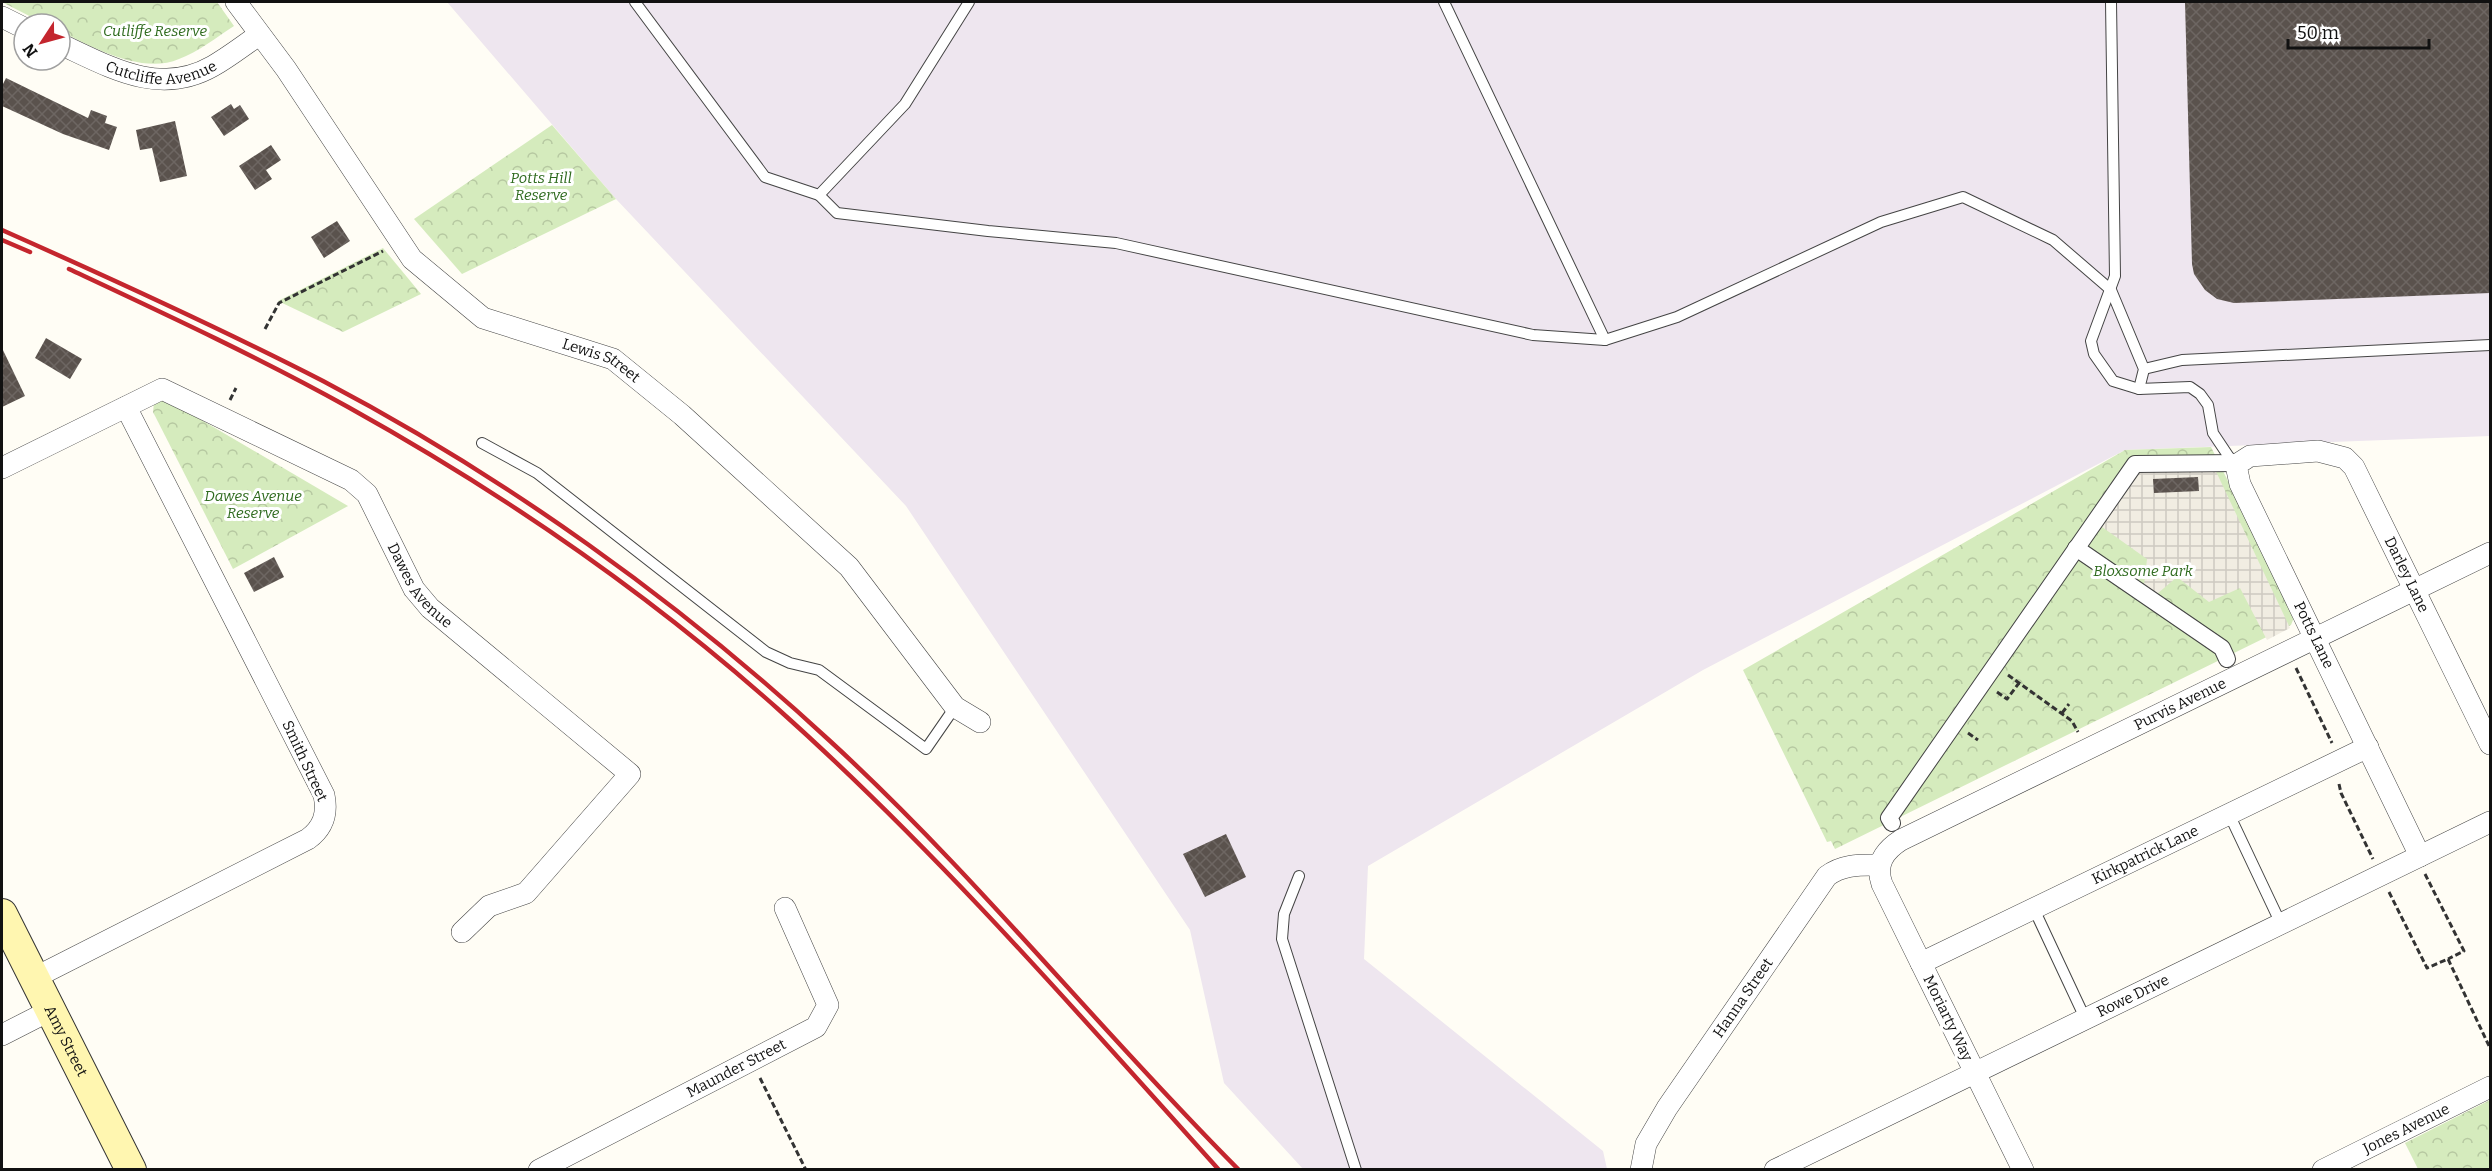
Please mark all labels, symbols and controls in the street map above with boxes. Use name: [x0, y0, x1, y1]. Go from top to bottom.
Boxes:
north arrow: [12, 12, 72, 72]
scale bar: [2288, 12, 2429, 50]
park label: Cutliffe Reserve: [103, 22, 207, 40]
text: 50 m: [2297, 22, 2339, 44]
text: N: [19, 40, 42, 61]
street label: Cutcliffe Avenue: [103, 57, 220, 88]
park label: Potts Hill Reserve: [510, 169, 572, 204]
street label: Lewis Street: [560, 335, 644, 387]
park label: Dawes Avenue Reserve: [204, 487, 302, 522]
street label: Darley Lane: [2381, 534, 2433, 615]
street label: Dawes Avenue: [384, 540, 456, 632]
park label: Bloxsome Park: [2093, 562, 2194, 580]
street label: Potts Lane: [2290, 599, 2338, 671]
street label: Purvis Avenue: [2131, 674, 2229, 734]
street label: Smith Street: [278, 718, 332, 805]
street label: Kirkpatrick Lane: [2089, 821, 2201, 888]
street label: Hanna Street: [1709, 954, 1777, 1041]
street label: Rowe Drive: [2094, 971, 2172, 1021]
street label: Moriarty Way: [1919, 972, 1977, 1064]
street label: Amy Street: [40, 1002, 92, 1080]
street label: Maunder Street: [684, 1035, 789, 1101]
street label: Jones Avenue: [2359, 1100, 2452, 1158]

